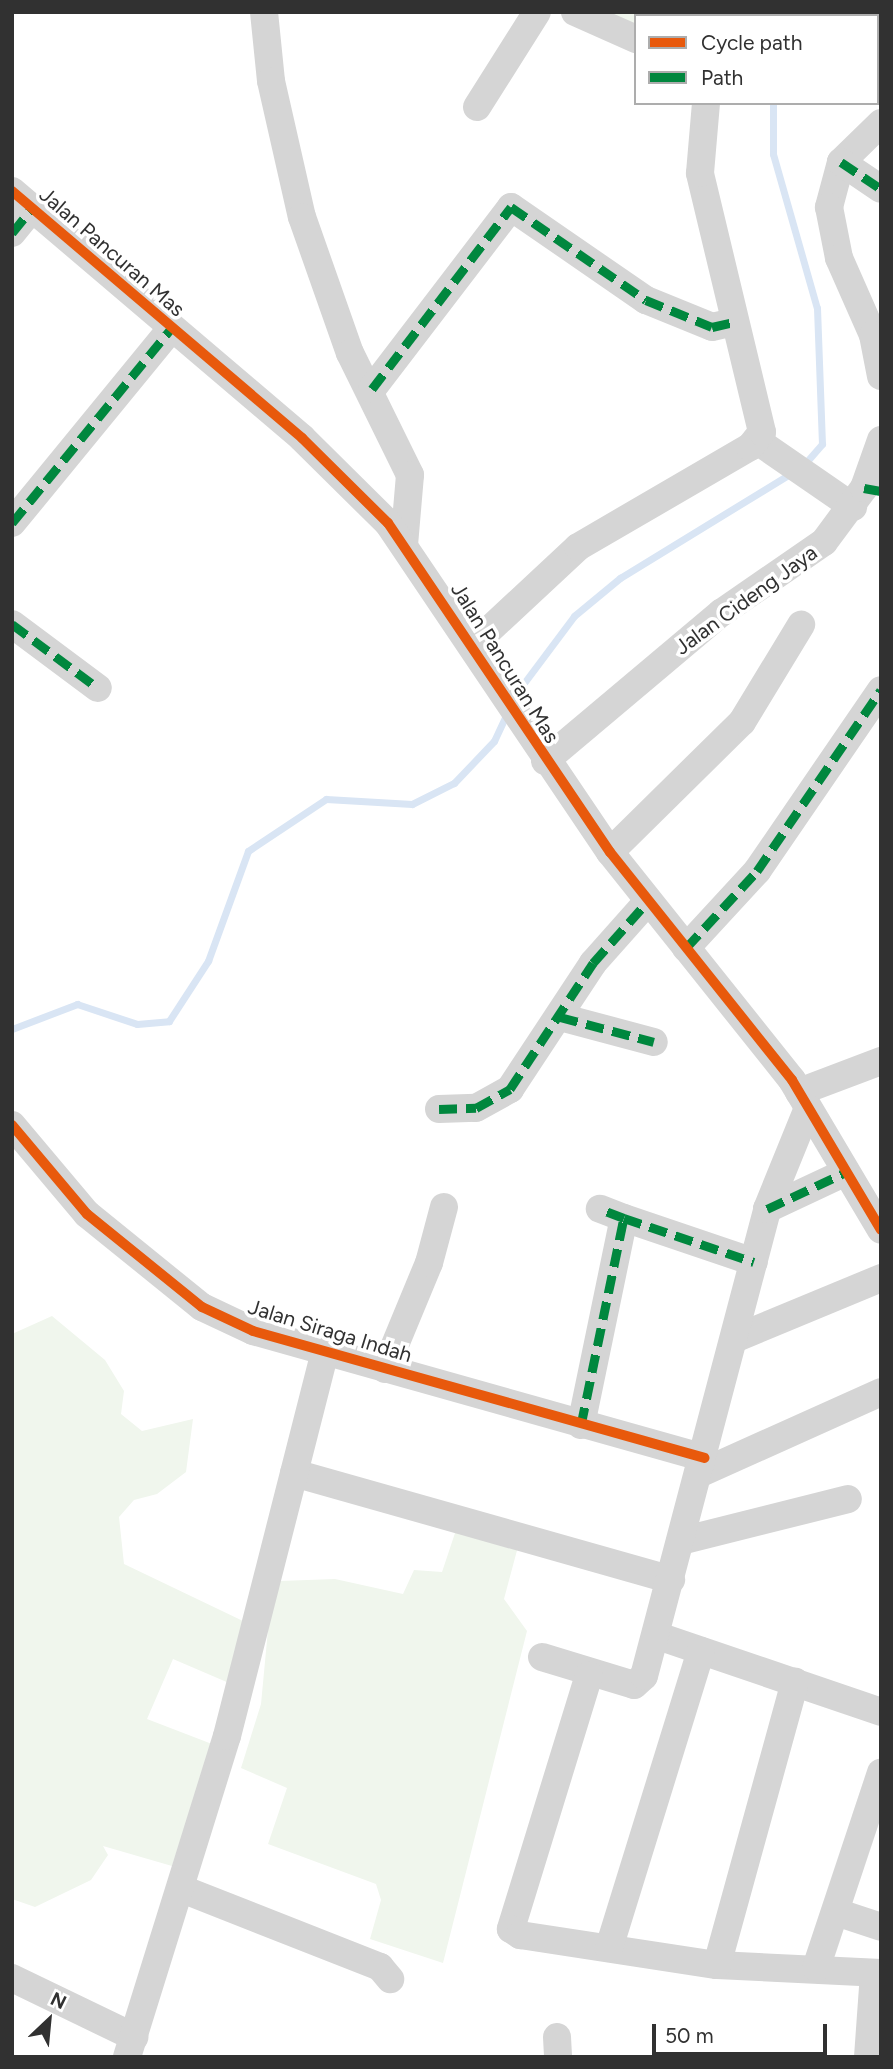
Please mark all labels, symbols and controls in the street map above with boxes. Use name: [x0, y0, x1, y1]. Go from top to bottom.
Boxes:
legend: [634, 14, 879, 105]
text: Cycle path: [701, 30, 802, 55]
text: Path: [701, 65, 743, 90]
street label: Jalan Pancuran Mas: [34, 182, 190, 322]
street label: Jalan Cideng Jaya: [670, 540, 822, 660]
street label: Jalan Pancuran Mas: [446, 578, 564, 748]
street label: Jalan Siraga Indah: [245, 1294, 415, 1368]
north arrow: [14, 1985, 84, 2055]
text: N: [47, 1987, 70, 2014]
scale bar: [655, 2010, 830, 2054]
text: 50 m: [665, 2023, 714, 2048]

